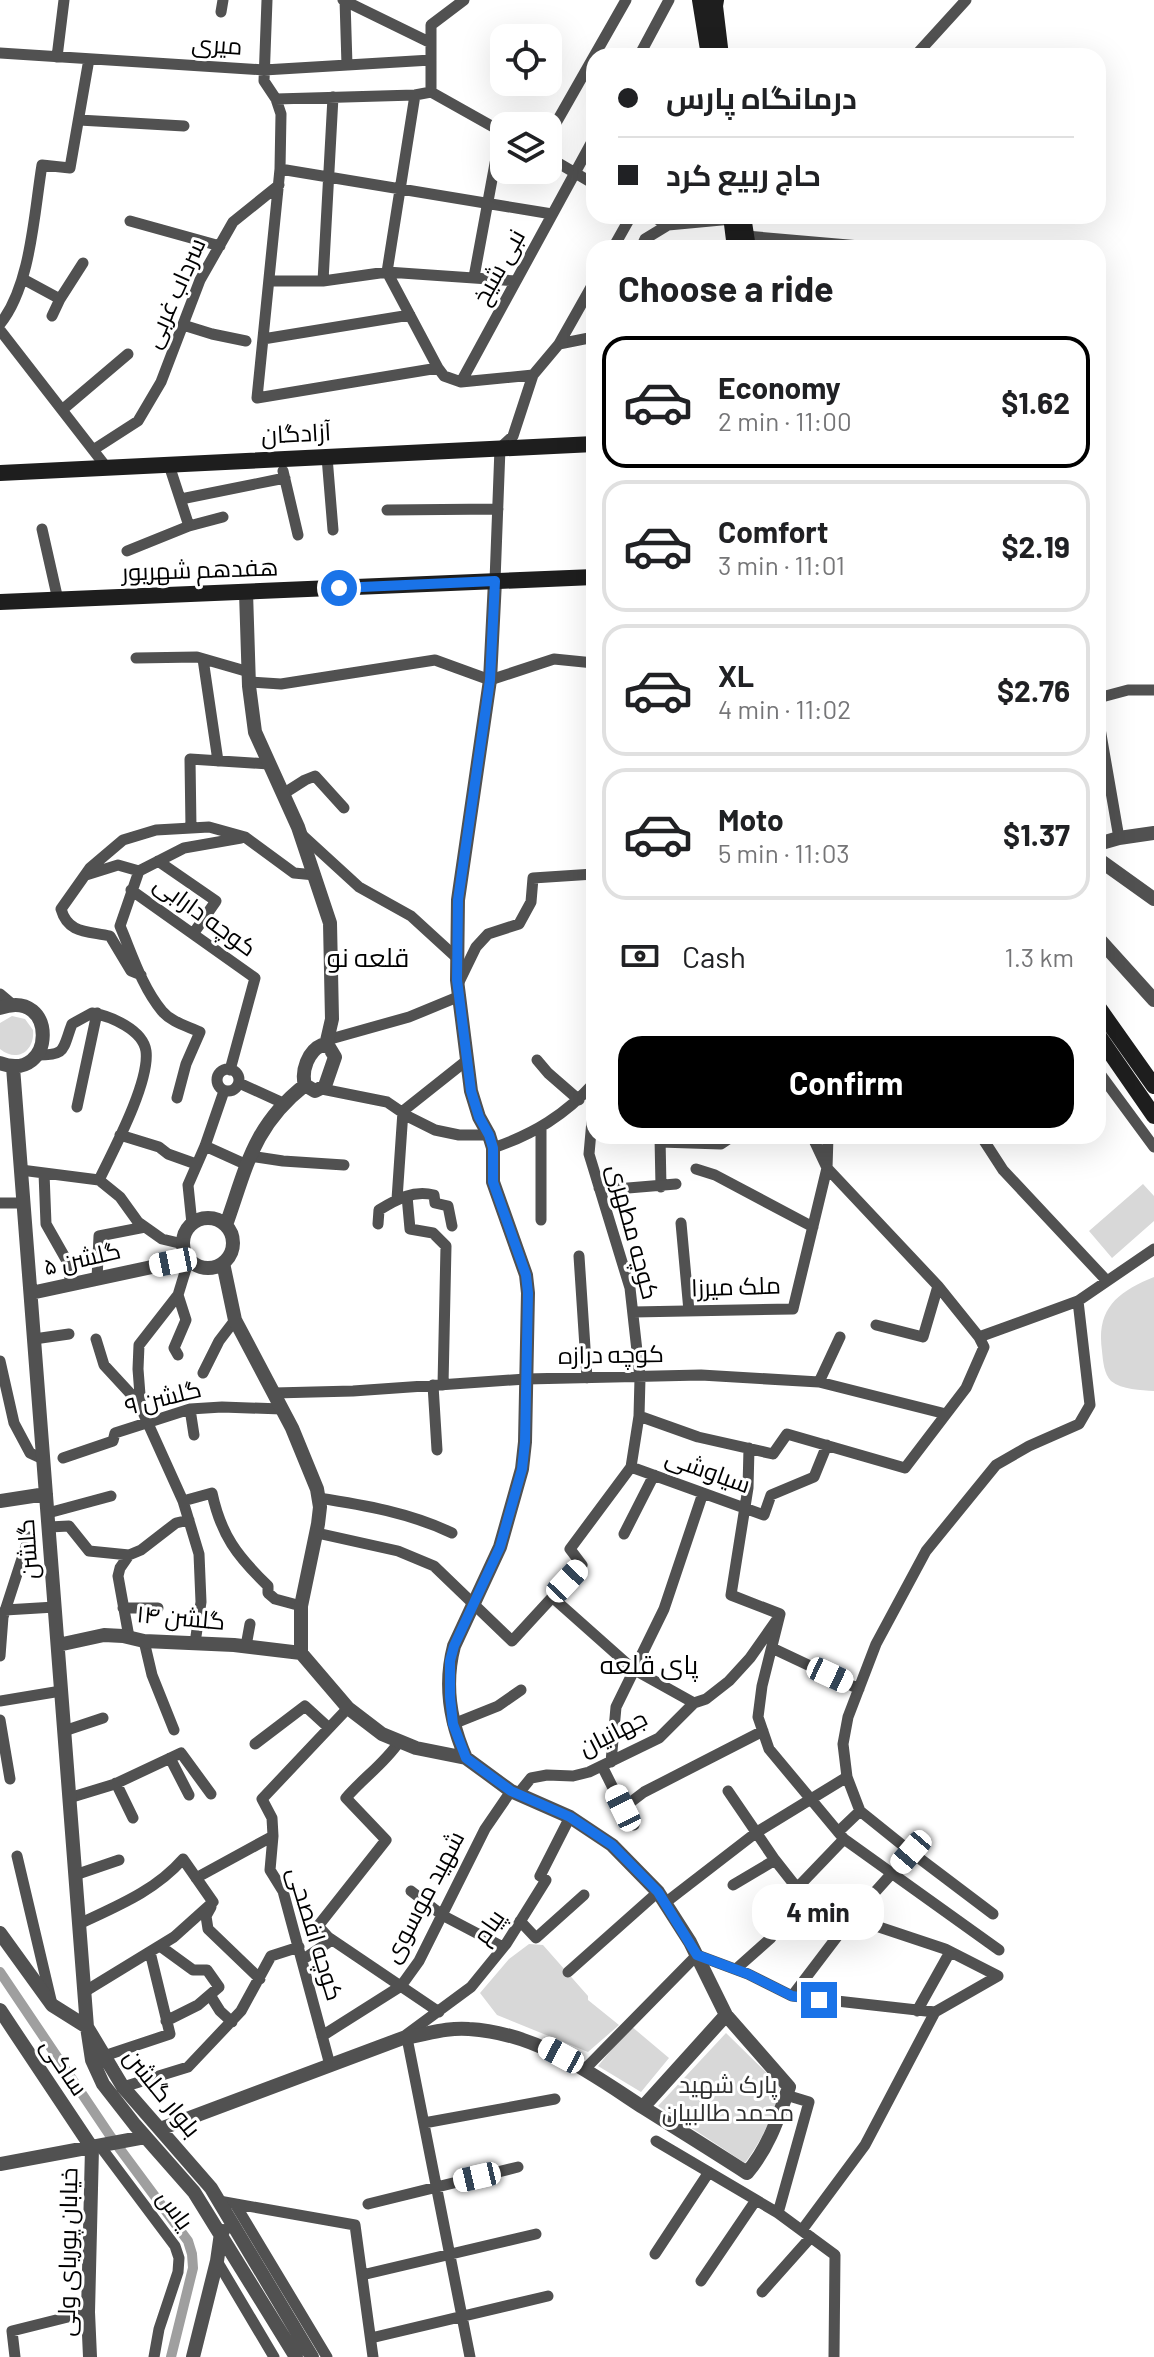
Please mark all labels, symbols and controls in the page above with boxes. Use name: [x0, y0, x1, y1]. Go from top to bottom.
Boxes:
map controls: [490, 24, 562, 184]
button: locate: [490, 24, 562, 96]
street label: میری: [190, 27, 244, 61]
text: درمانگاه پارس: [666, 79, 857, 115]
button: layers: [490, 112, 562, 184]
text: حاج ربیع کرد: [666, 156, 821, 192]
street label: نبی شیخ: [465, 224, 533, 310]
street label: سرداب غربی: [136, 233, 212, 352]
text: Choose a ride: [618, 266, 834, 309]
icon: car: [622, 366, 694, 438]
text: Economy: [718, 369, 841, 405]
text: $1.62: [1001, 384, 1070, 420]
text: 2 min · 11:00: [718, 405, 852, 436]
street label: آزادگان: [260, 416, 332, 450]
icon: car: [622, 510, 694, 582]
text: Comfort: [718, 513, 828, 549]
text: $2.19: [1001, 528, 1070, 564]
text: 3 min · 11:01: [718, 549, 845, 580]
street label: هفدهم شهریور: [119, 551, 279, 589]
route start: [321, 570, 357, 606]
icon: car: [622, 654, 694, 726]
text: XL: [718, 657, 754, 693]
text: $2.76: [997, 672, 1070, 708]
text: 4 min · 11:02: [718, 693, 851, 724]
icon: car: [622, 798, 694, 870]
text: Moto: [718, 801, 784, 837]
text: $1.37: [1003, 816, 1070, 852]
text: 5 min · 11:03: [718, 837, 850, 868]
street label: کوچه دارابی: [147, 868, 263, 964]
icon: cash: [618, 934, 662, 978]
text: Cash: [682, 938, 746, 974]
district label: قلعه نو: [327, 941, 409, 973]
text: 1.3 km: [1005, 941, 1074, 972]
button: Confirm: [618, 1036, 1074, 1128]
street label: کوچه مطهری: [600, 1161, 666, 1303]
street label: گلشن ۵: [40, 1235, 123, 1281]
car: [147, 1246, 199, 1278]
street label: ملک میرزا: [691, 1269, 781, 1302]
street label: کوچه درازه: [558, 1338, 664, 1372]
street label: گلشن ۹: [121, 1373, 204, 1421]
street label: سیاوشی: [662, 1441, 755, 1499]
street label: گلشن: [10, 1518, 44, 1580]
car: [542, 1555, 592, 1607]
street label: گلشن ۱۴: [136, 1598, 227, 1636]
district label: پای قلعه: [600, 1648, 698, 1682]
car: [803, 1654, 857, 1696]
street label: جهانیان: [573, 1702, 652, 1762]
car: [602, 1781, 644, 1835]
street label: شهید موسوی: [376, 1826, 470, 1968]
car: [886, 1826, 936, 1878]
street label: کوچه افصحی: [280, 1863, 350, 2005]
callout: 4 min: [753, 1884, 885, 1940]
text: 4 min: [786, 1896, 850, 1927]
street label: پیام: [466, 1903, 513, 1951]
route end: [801, 1982, 837, 2018]
street label: ساکی: [35, 2032, 95, 2101]
car: [534, 2033, 588, 2077]
street label: بلوار گلشن: [118, 2042, 208, 2143]
park label: پارک شهید محمد طالبیان: [662, 2069, 794, 2127]
car: [451, 2160, 503, 2194]
street label: خیابان پوریای ولی: [51, 2167, 85, 2337]
street label: یاس: [151, 2183, 201, 2236]

